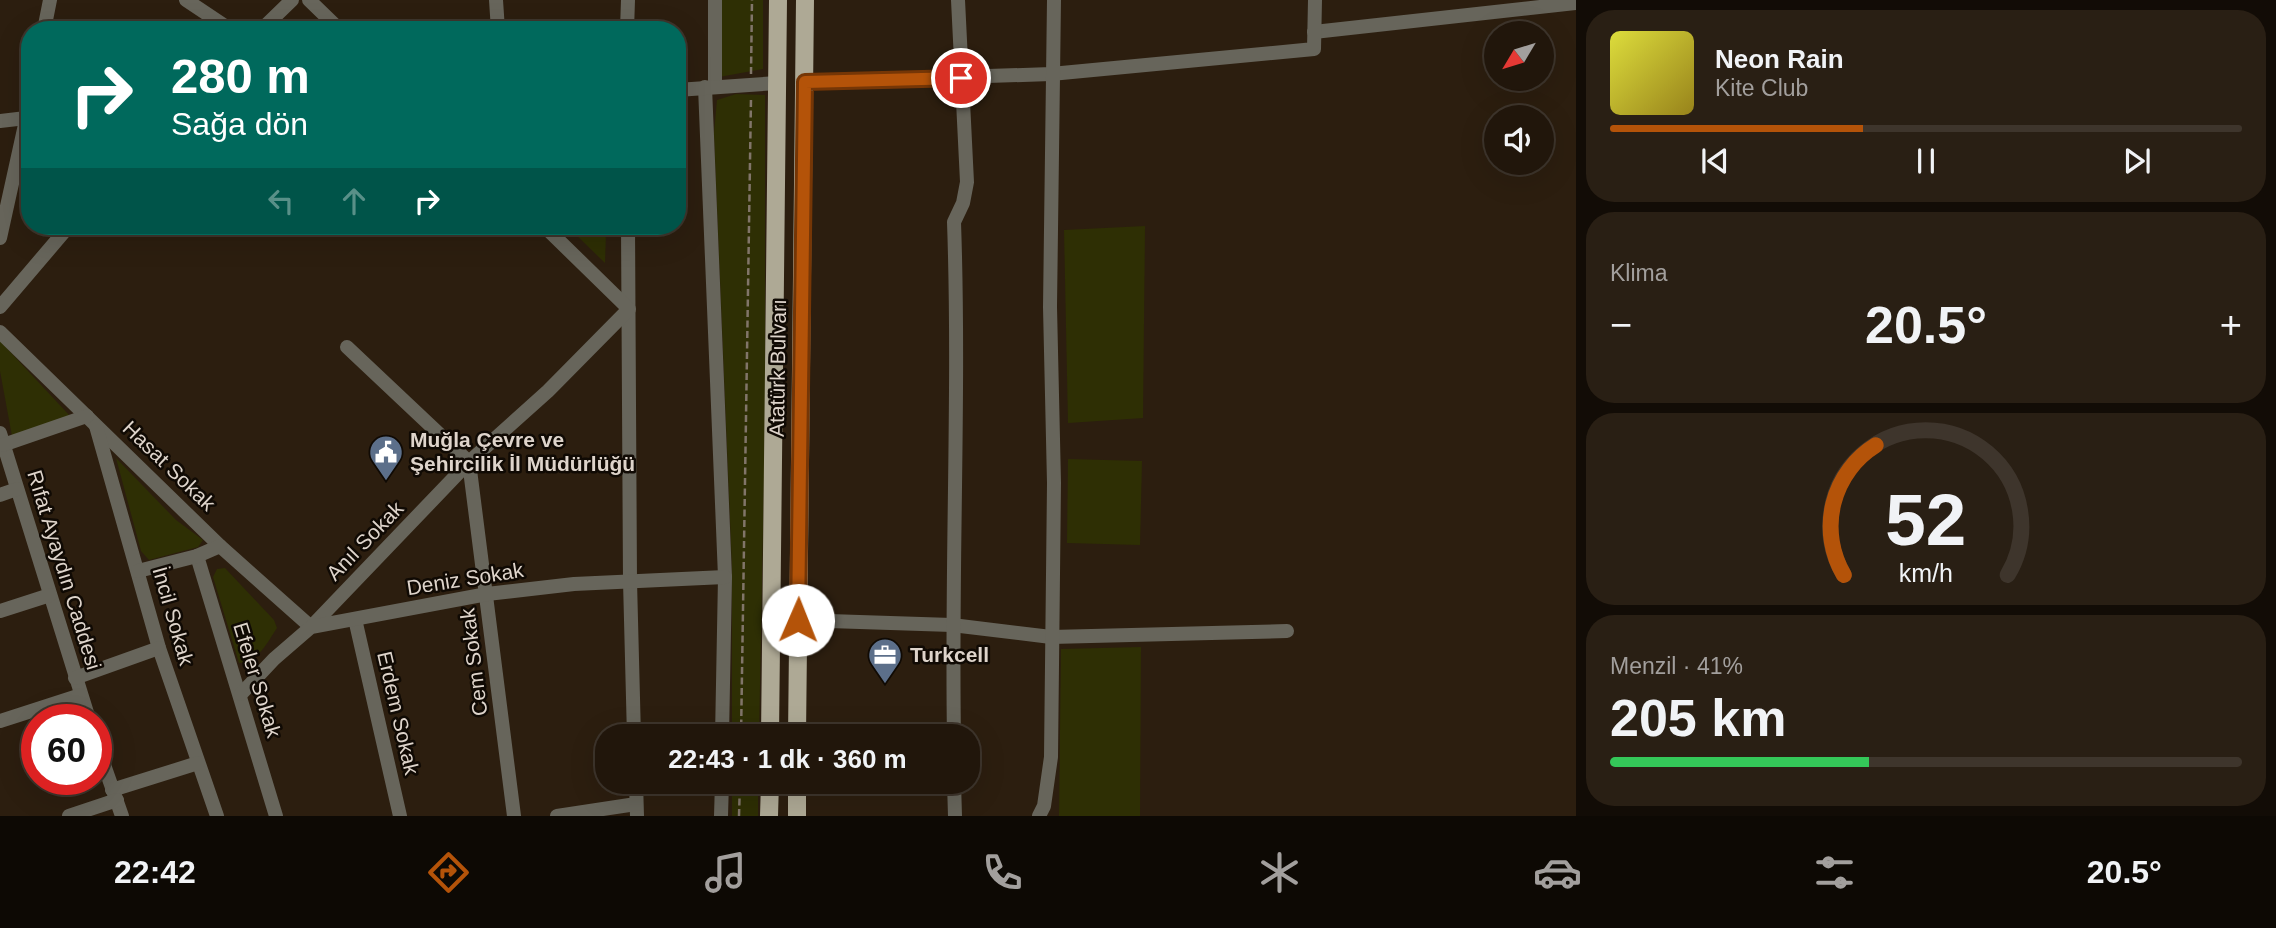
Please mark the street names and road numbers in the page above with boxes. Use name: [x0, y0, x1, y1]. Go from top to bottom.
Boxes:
street label: Atatürk Bulvarı: [765, 299, 790, 437]
street label: Hasat Sokak: [119, 416, 221, 516]
street label: Rıfat Ayaydın Caddesi: [23, 467, 106, 672]
street label: Anıl Sokak: [321, 496, 408, 585]
street label: Deniz Sokak: [405, 558, 525, 599]
street label: İncil Sokak: [148, 564, 199, 668]
street label: Cem Sokak: [455, 606, 492, 717]
street label: Efeler Sokak: [229, 620, 286, 741]
street label: Erdem Sokak: [373, 649, 424, 777]

